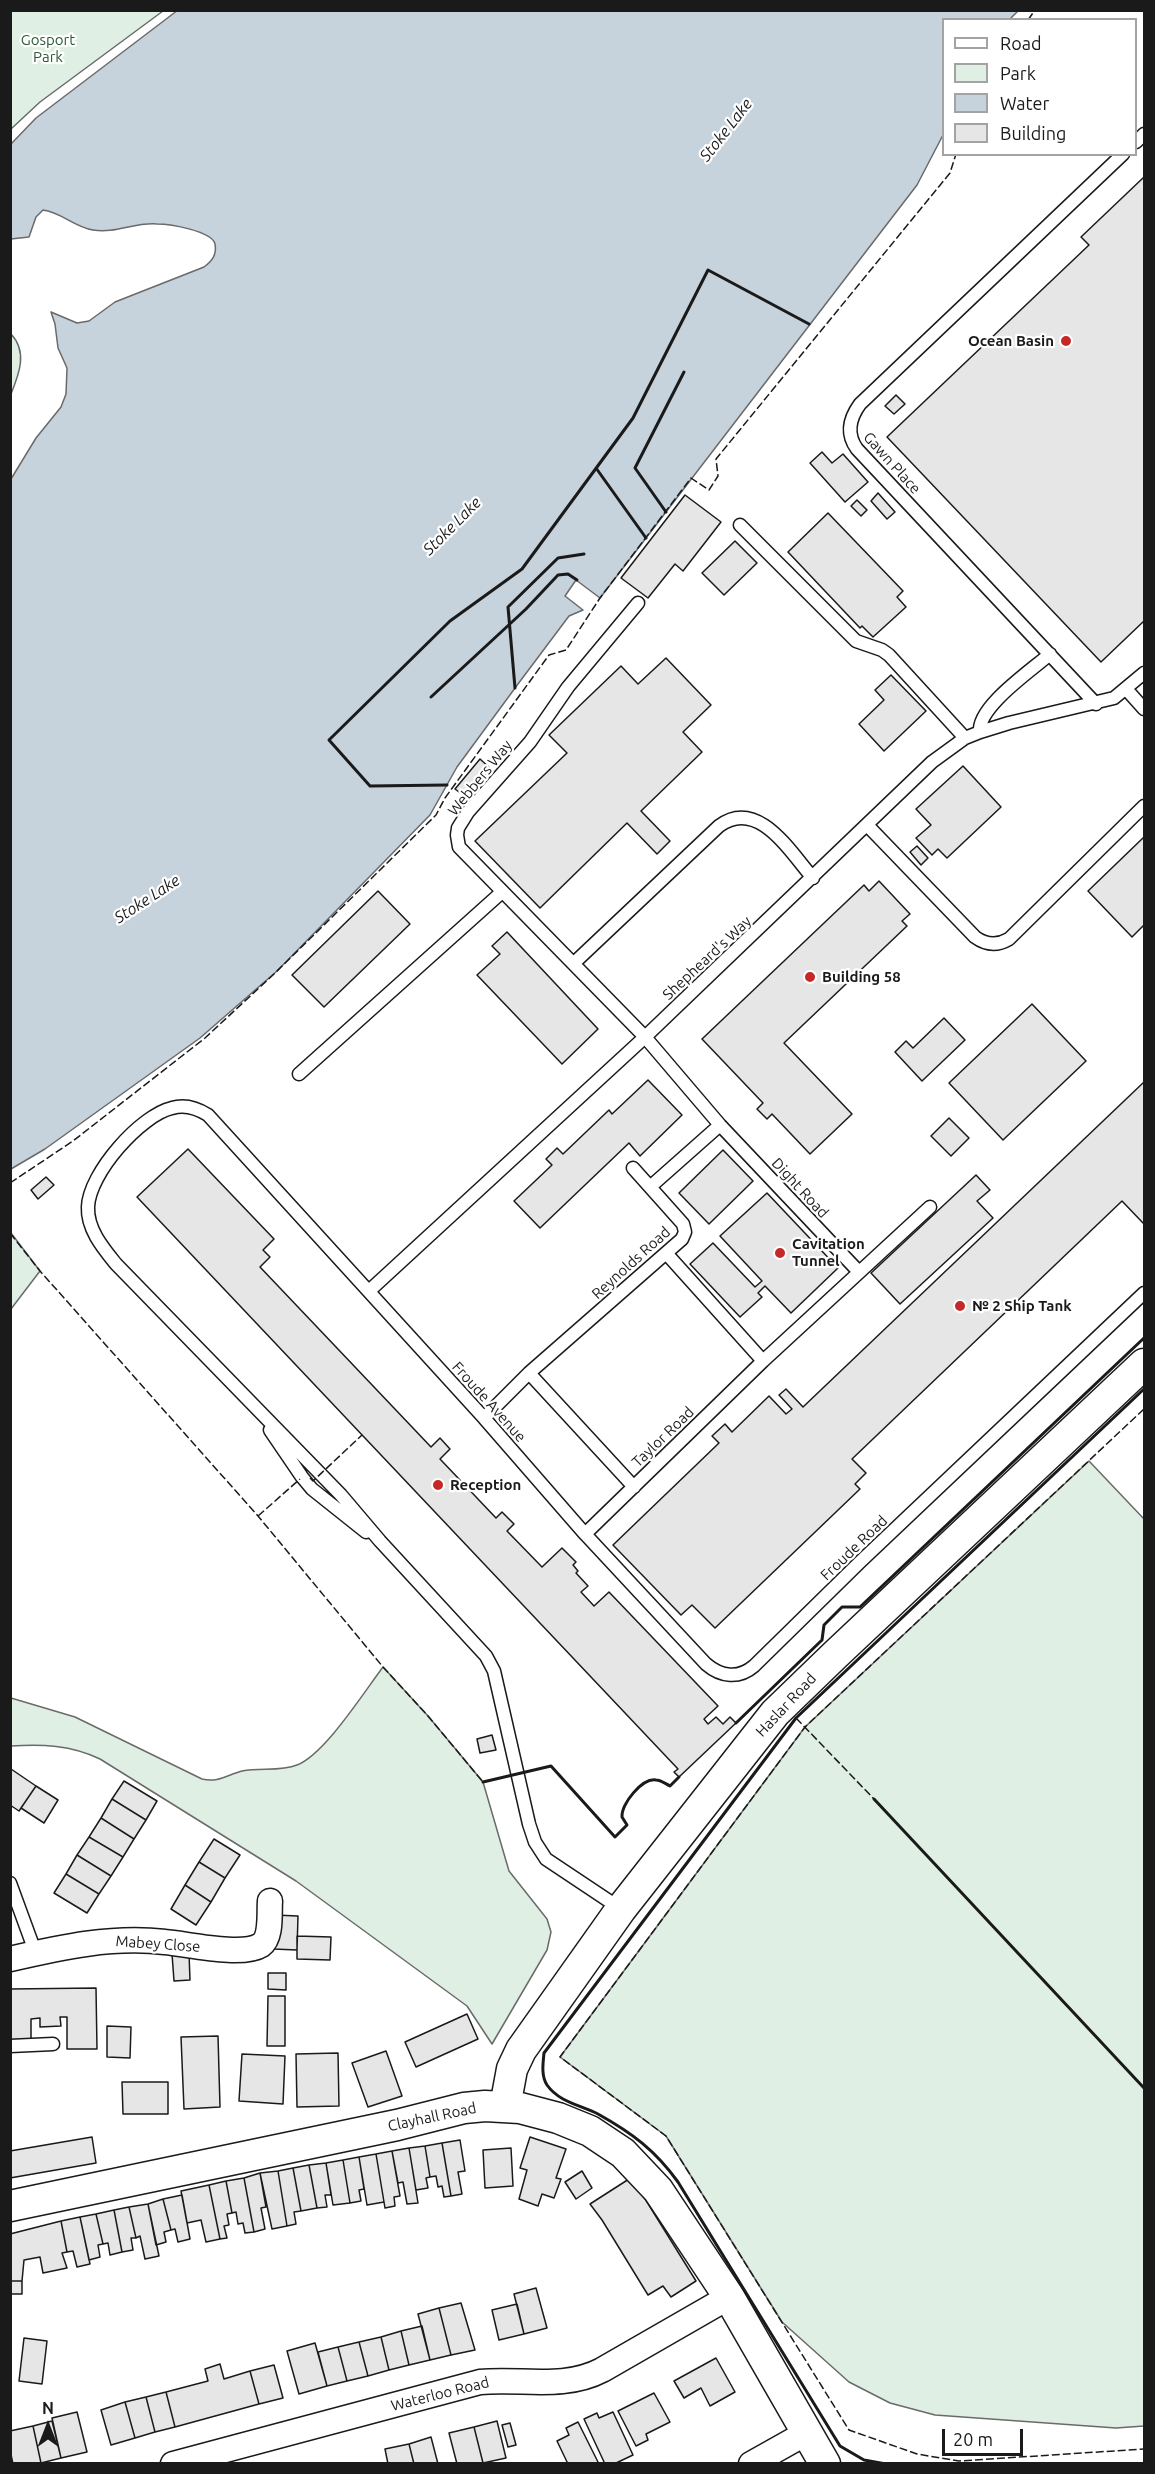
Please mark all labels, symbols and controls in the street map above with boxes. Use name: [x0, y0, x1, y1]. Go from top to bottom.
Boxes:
legend: [942, 18, 1137, 156]
park label: Gosport Park: [21, 31, 75, 66]
text: Road: [1000, 33, 1042, 53]
text: Park: [1000, 63, 1036, 83]
text: Water: [1000, 93, 1049, 113]
water label: Stoke Lake: [696, 95, 756, 165]
text: Building: [1000, 123, 1066, 143]
place label: Ocean Basin: [968, 332, 1054, 350]
marker: Ocean Basin: [1059, 334, 1073, 348]
street label: Gawn Place: [860, 428, 924, 498]
water label: Stoke Lake: [419, 493, 485, 559]
street label: Webbers Way: [444, 737, 516, 819]
water label: Stoke Lake: [111, 871, 183, 927]
street label: Shepheard's Way: [659, 912, 755, 1004]
place label: Building 58: [822, 968, 901, 986]
marker: Building 58: [803, 970, 817, 984]
street label: Dight Road: [768, 1154, 832, 1222]
street label: Reynolds Road: [588, 1223, 674, 1303]
place label: Cavitation Tunnel: [792, 1235, 865, 1270]
marker: Cavitation Tunnel: [773, 1246, 787, 1260]
place label: № 2 Ship Tank: [972, 1297, 1072, 1315]
marker: № 2 Ship Tank: [953, 1299, 967, 1313]
street label: Froude Avenue: [448, 1358, 530, 1446]
street label: Taylor Road: [628, 1403, 698, 1471]
place label: Reception: [450, 1476, 521, 1494]
marker: Reception: [431, 1478, 445, 1492]
street label: Froude Road: [817, 1512, 891, 1584]
street label: Haslar Road: [752, 1670, 820, 1740]
street label: Mabey Close: [115, 1932, 201, 1956]
street label: Clayhall Road: [386, 2099, 478, 2135]
street label: Waterloo Road: [389, 2373, 491, 2415]
north arrow: [18, 2396, 78, 2456]
text: N: [42, 2399, 54, 2417]
scale bar: [945, 2417, 1026, 2455]
text: 20 m: [953, 2429, 993, 2449]

